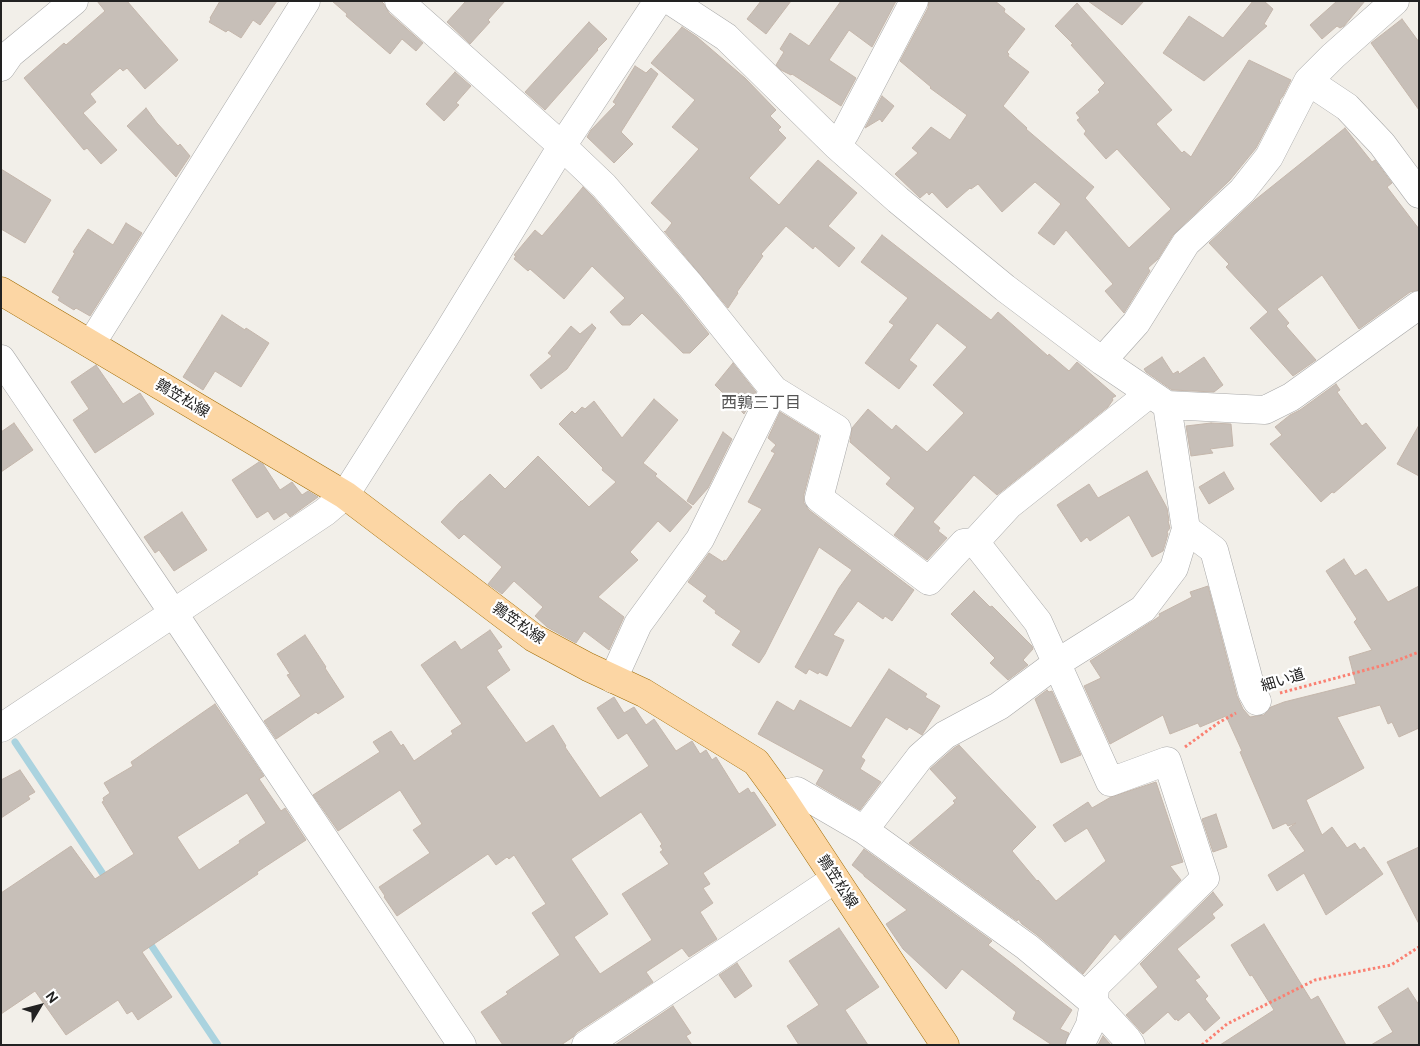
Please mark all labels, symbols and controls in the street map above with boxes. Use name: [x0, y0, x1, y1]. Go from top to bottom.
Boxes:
street label: 鶉笠松線: [152, 376, 212, 422]
district label: 西鶉三丁目: [721, 394, 801, 414]
street label: 鶉笠松線: [488, 599, 548, 649]
street label: 細い道: [1259, 666, 1307, 696]
street label: 鶉笠松線: [813, 852, 861, 912]
north arrow: [15, 981, 65, 1031]
text: N: [42, 987, 62, 1006]

